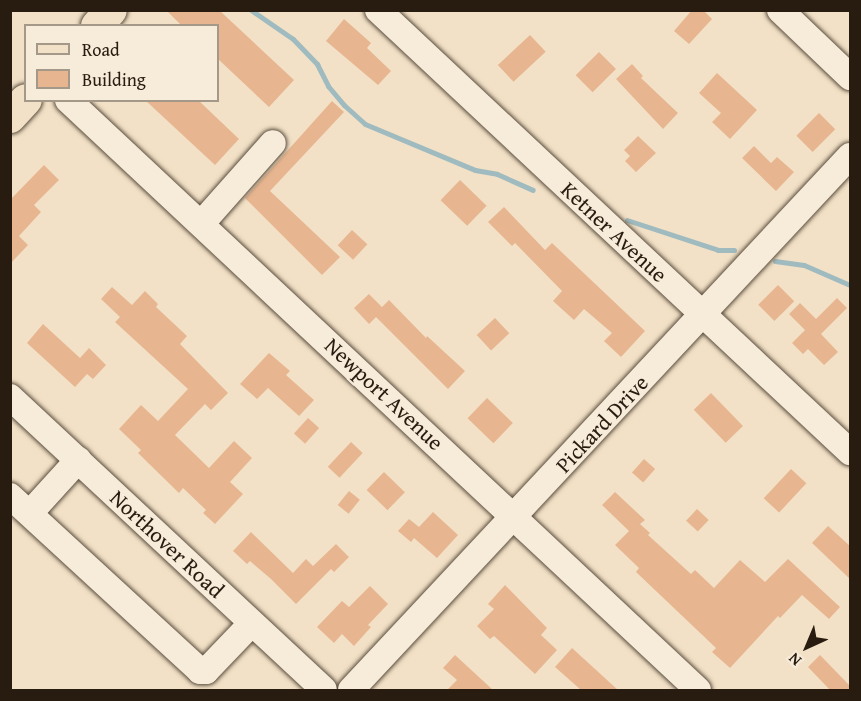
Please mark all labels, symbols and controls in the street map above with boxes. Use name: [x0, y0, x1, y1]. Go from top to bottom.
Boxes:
legend: [24, 24, 219, 102]
text: Road: [82, 36, 120, 63]
text: Building: [82, 66, 146, 93]
street label: Ketner Avenue: [556, 176, 672, 288]
street label: Newport Avenue: [319, 332, 449, 456]
street label: Pickard Drive: [550, 370, 654, 478]
street label: Northover Road: [105, 484, 229, 604]
north arrow: [777, 617, 837, 677]
text: N: [782, 648, 807, 672]

